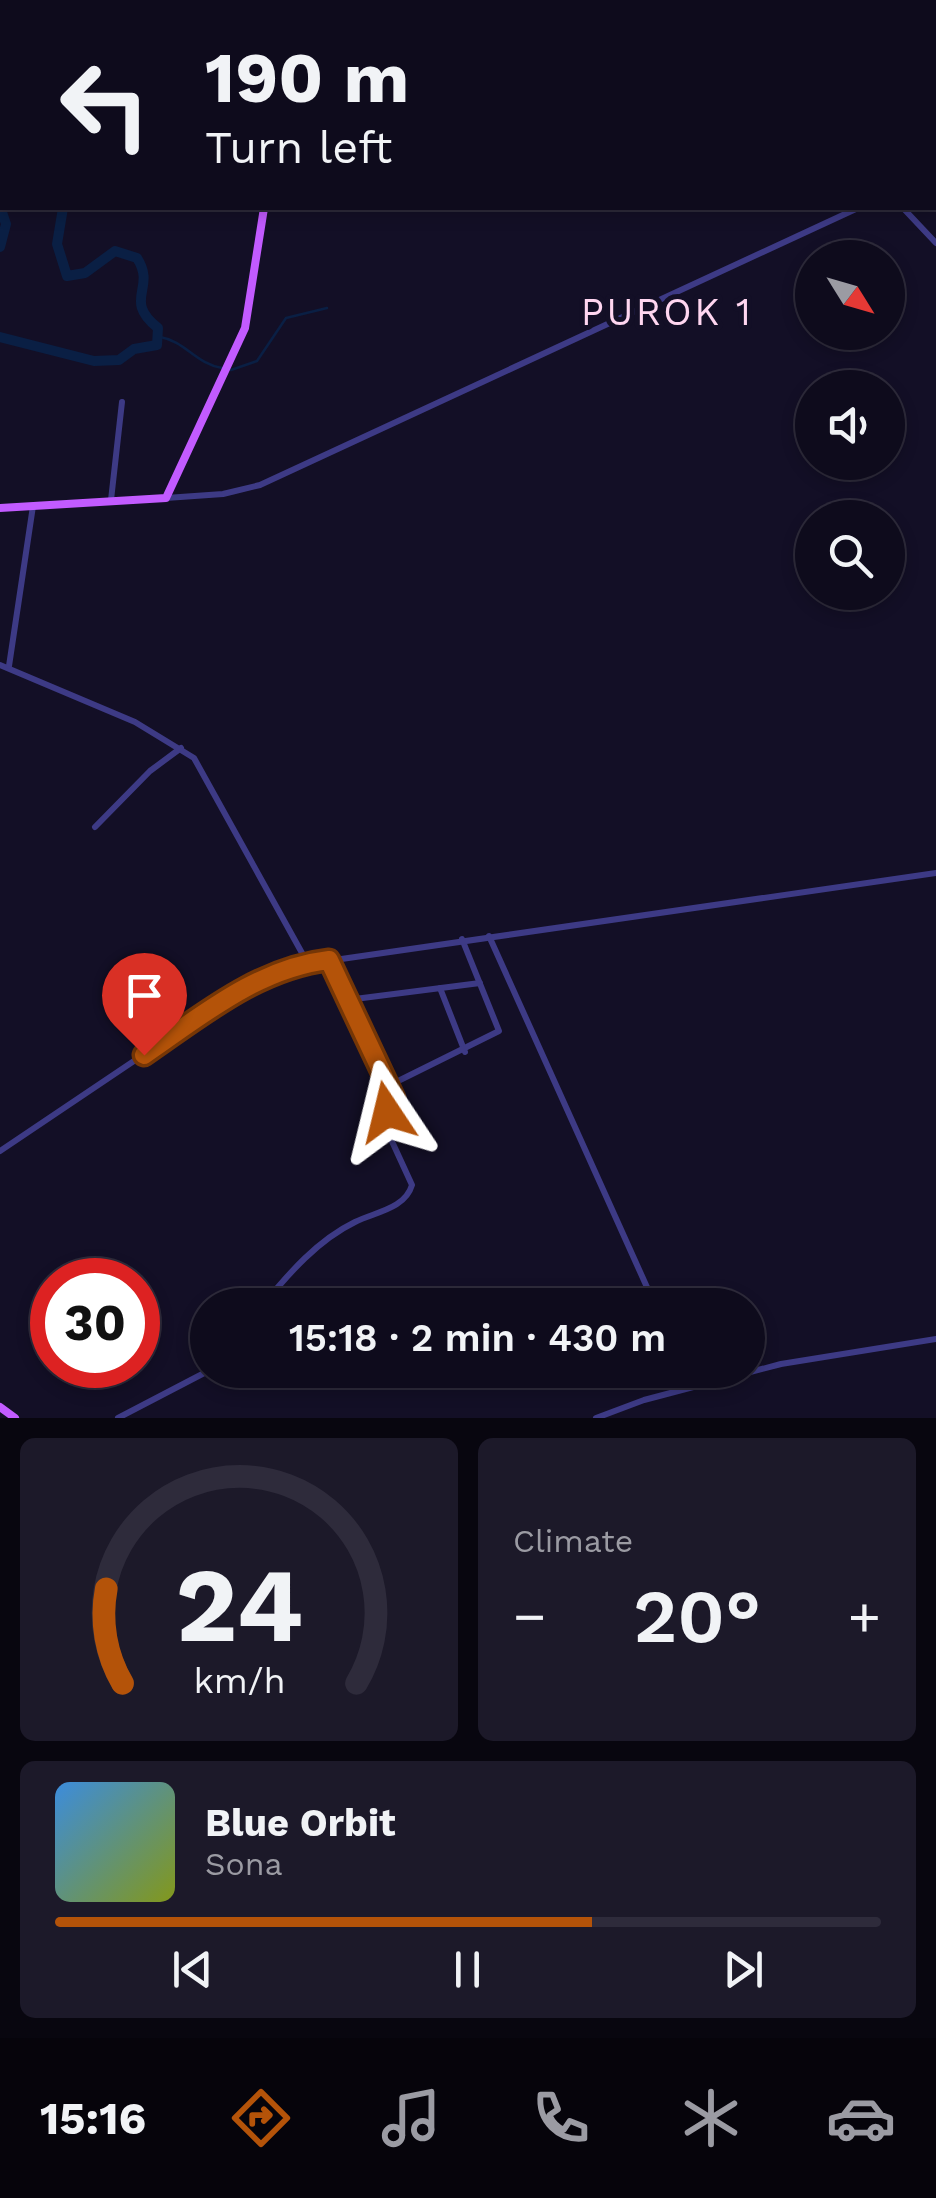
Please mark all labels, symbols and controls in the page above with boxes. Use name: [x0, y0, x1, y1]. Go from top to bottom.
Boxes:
text: 190 m: [205, 37, 409, 119]
icon: left: [40, 40, 170, 170]
text: Turn left: [205, 121, 392, 174]
north arrow: [795, 240, 905, 350]
map controls: [795, 240, 905, 610]
district label: PUROK 1: [581, 290, 753, 334]
button: sound: [795, 370, 905, 480]
button: search: [795, 500, 905, 610]
pin: [102, 953, 187, 1056]
icon: arrive: [117, 968, 172, 1023]
position arrow: [335, 1060, 439, 1164]
speed limit sign: 30: [30, 1258, 160, 1388]
text: 15:18 · 2 min · 430 m: [289, 1316, 666, 1360]
text: Climate: [513, 1522, 633, 1560]
text: 24: [175, 1544, 303, 1666]
text: 20°: [633, 1572, 761, 1660]
text: −: [513, 1584, 546, 1648]
text: +: [848, 1584, 881, 1648]
text: km/h: [193, 1660, 285, 1702]
text: Blue Orbit: [205, 1801, 396, 1845]
text: Sona: [205, 1845, 283, 1883]
icon: previous: [165, 1942, 220, 1997]
icon: pause: [440, 1942, 495, 1997]
icon: next: [716, 1942, 771, 1997]
icon: directions: [226, 2083, 296, 2153]
icon: music: [376, 2083, 446, 2153]
icon: phone: [526, 2083, 596, 2153]
icon: climate: [676, 2083, 746, 2153]
icon: car: [826, 2083, 896, 2153]
text: 15:16: [40, 2092, 146, 2145]

